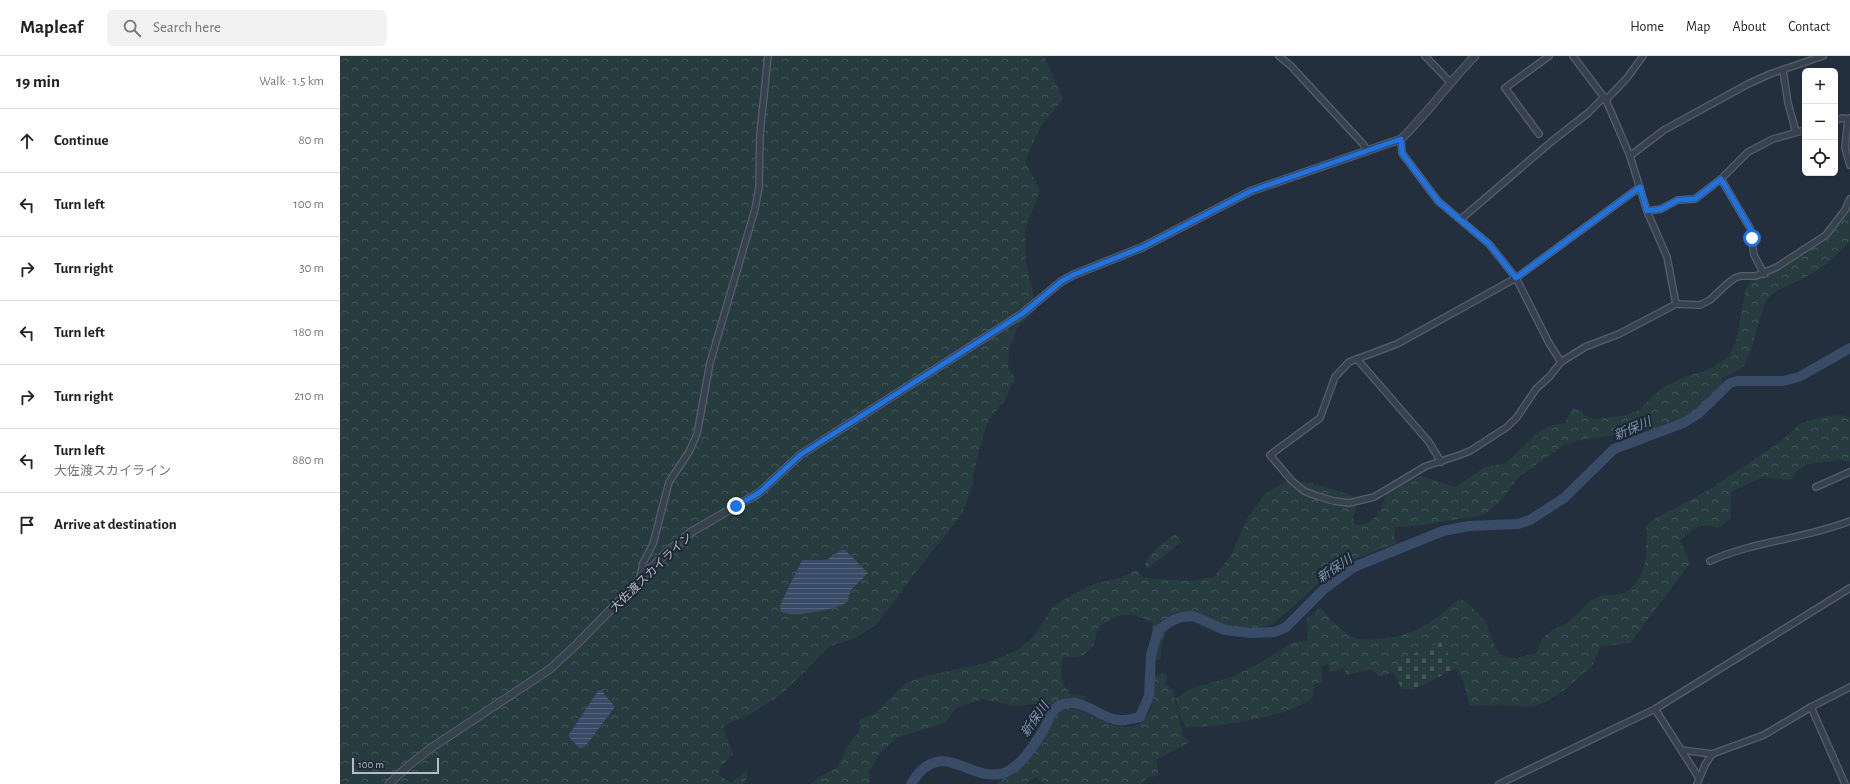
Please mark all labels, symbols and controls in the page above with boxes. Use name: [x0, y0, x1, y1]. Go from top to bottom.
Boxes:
search box: [107, 10, 387, 46]
icon: search: [121, 17, 143, 39]
text: Mapleaf: [20, 18, 83, 37]
text: Search here: [153, 20, 221, 35]
text: Home: [1630, 20, 1664, 34]
text: Map: [1686, 20, 1710, 34]
text: About: [1732, 20, 1766, 34]
text: Contact: [1788, 20, 1830, 34]
map controls: [1802, 68, 1838, 176]
button: +: [1802, 68, 1838, 104]
text: 19 min: [16, 73, 60, 90]
text: Walk · 1.5 km: [259, 75, 324, 88]
button: −: [1802, 104, 1838, 140]
icon: ahead: [16, 130, 38, 152]
text: Continue: [54, 133, 109, 148]
text: 80 m: [298, 134, 324, 147]
button: locate: [1802, 140, 1838, 176]
icon: left: [16, 194, 38, 216]
text: Turn left: [54, 197, 105, 212]
text: 100 m: [293, 198, 324, 211]
route start: [1743, 229, 1761, 247]
icon: right: [16, 258, 38, 280]
text: Turn right: [54, 261, 113, 276]
text: 30 m: [299, 262, 324, 275]
icon: left: [16, 322, 38, 344]
text: Turn left: [54, 325, 105, 340]
text: 180 m: [294, 326, 324, 339]
icon: right: [16, 386, 38, 408]
text: Turn right: [54, 389, 113, 404]
text: 210 m: [294, 390, 324, 403]
water label: 新保川: [1612, 414, 1655, 443]
text: Turn left: [54, 443, 105, 458]
icon: left: [16, 450, 38, 472]
text: 880 m: [292, 454, 324, 467]
text: 大佐渡スカイライン: [54, 465, 171, 478]
route end: [727, 497, 745, 515]
icon: arrive: [16, 514, 38, 536]
text: Arrive at destination: [54, 517, 177, 532]
street label: 大佐渡スカイライン: [607, 529, 694, 614]
water label: 新保川: [1314, 551, 1356, 586]
water label: 新保川: [1018, 698, 1053, 740]
scale bar: [352, 756, 439, 775]
text: 100 m: [358, 759, 384, 770]

